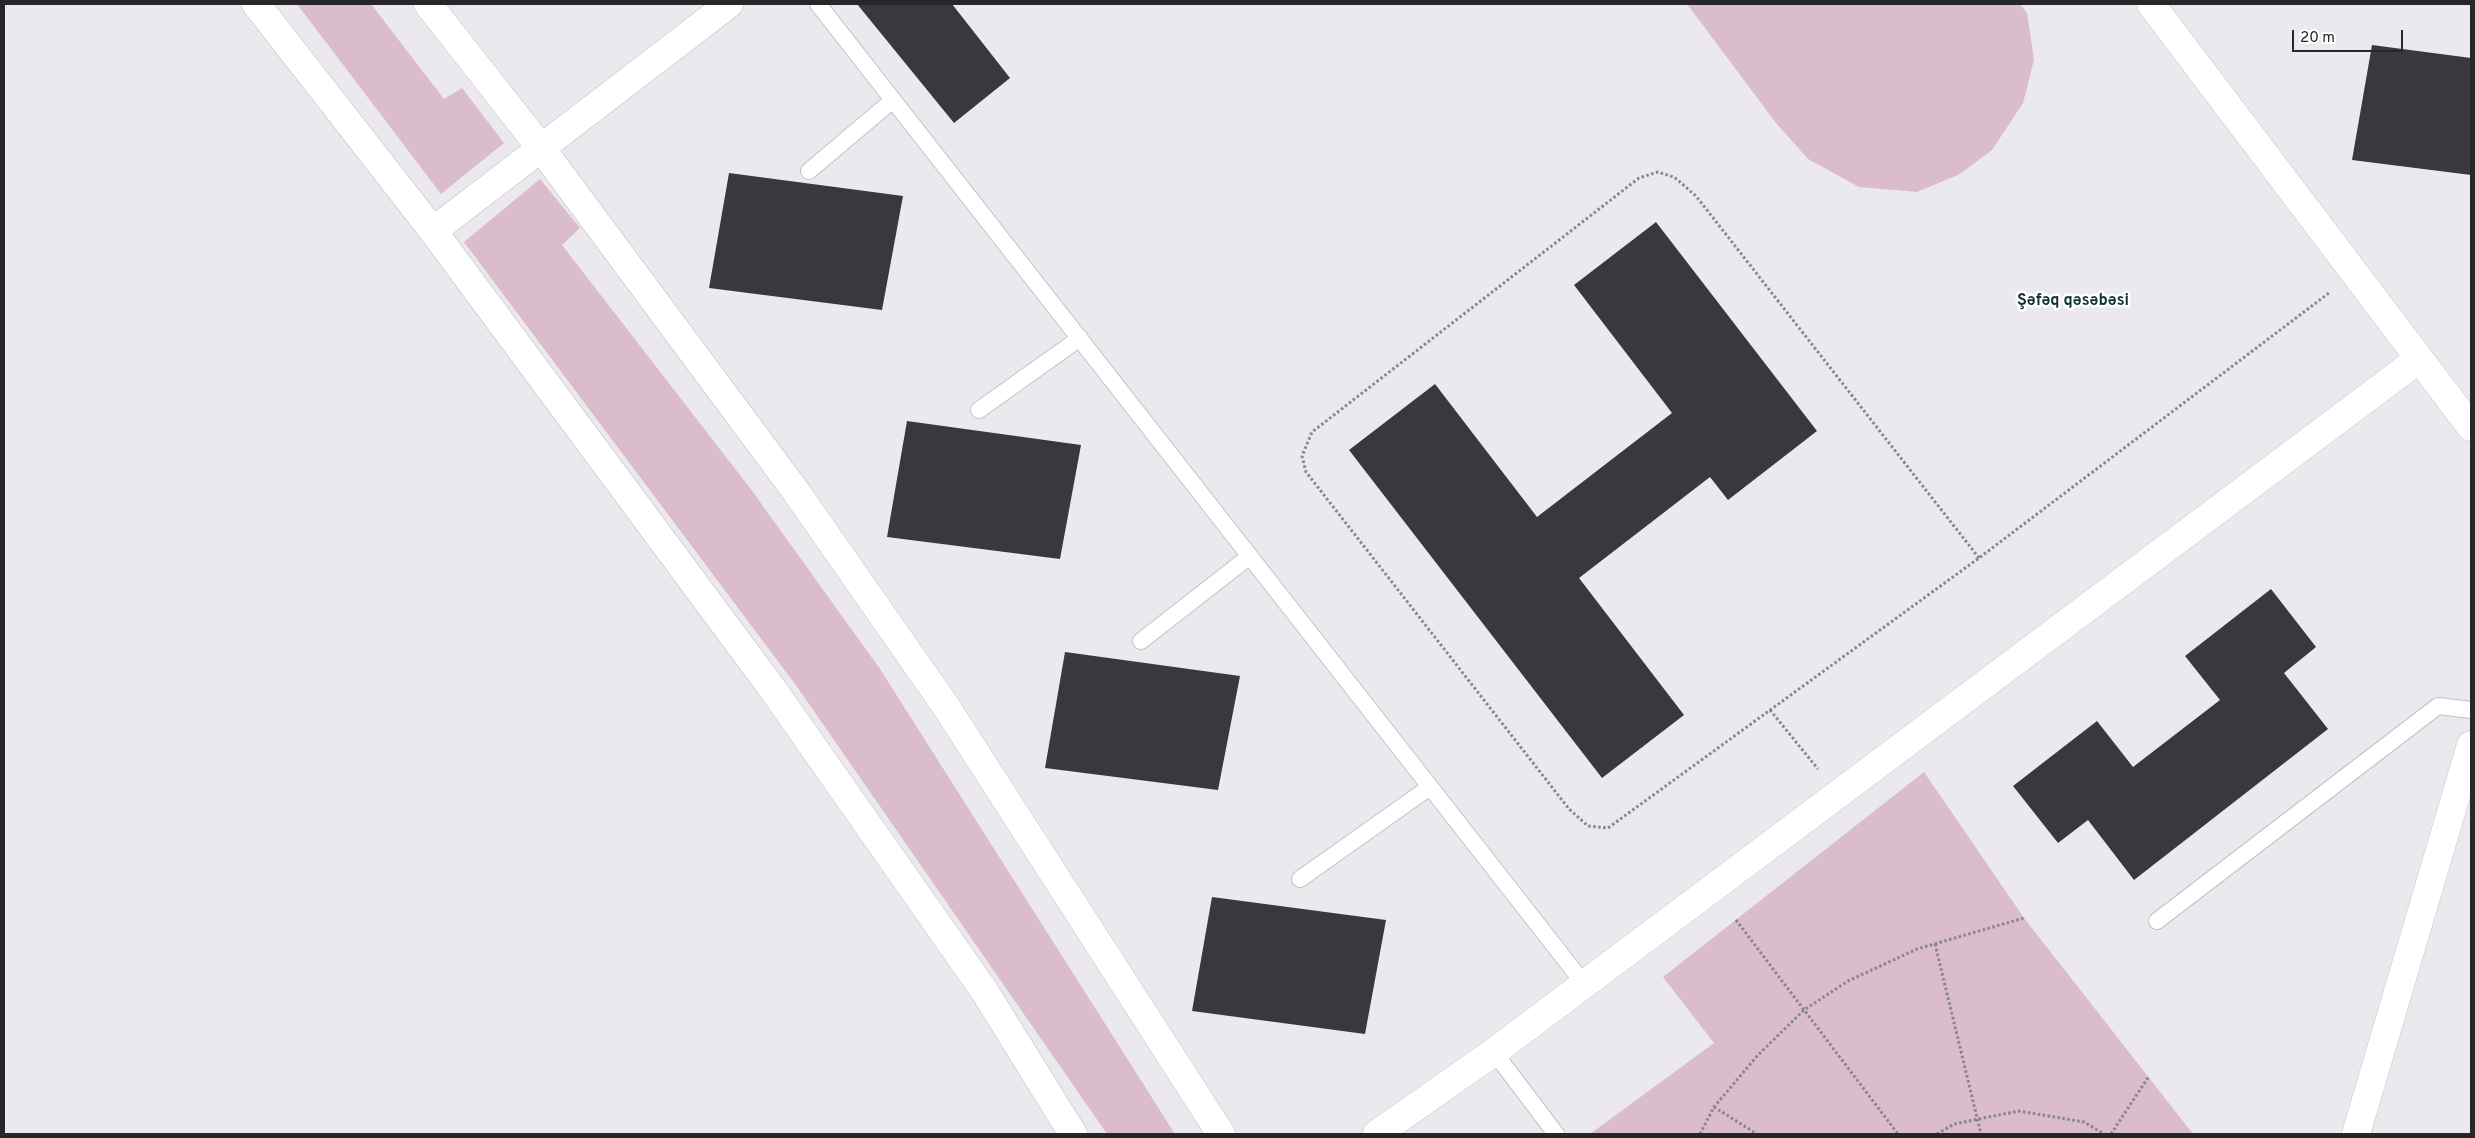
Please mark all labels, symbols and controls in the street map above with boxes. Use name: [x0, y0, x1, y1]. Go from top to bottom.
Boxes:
scale bar: [2295, 20, 2406, 52]
text: 20 m: [2300, 29, 2335, 48]
district label: Şəfəq qəsəbəsi: [2017, 292, 2129, 312]

